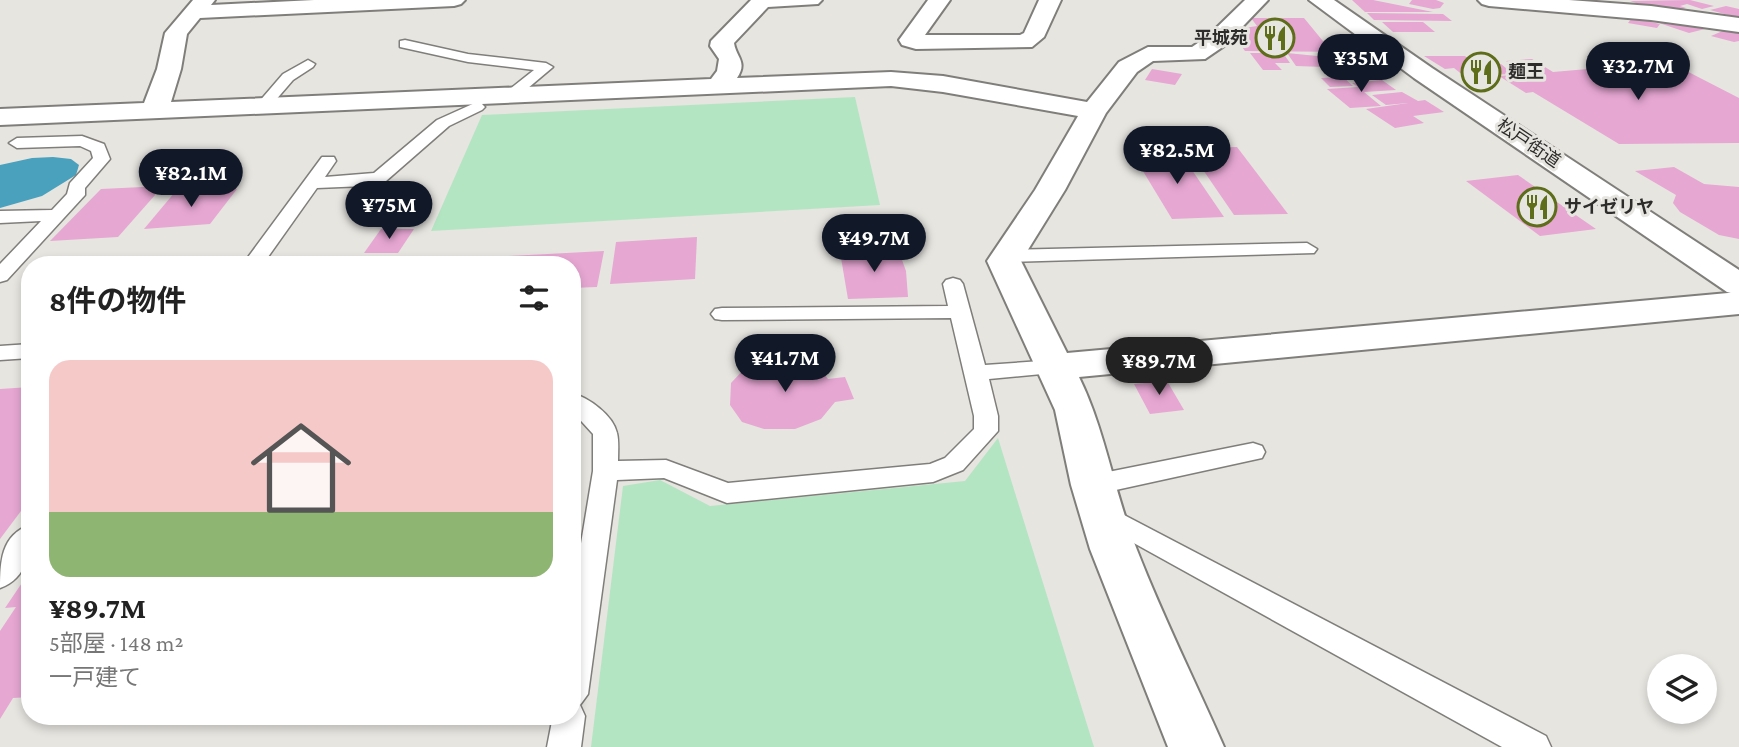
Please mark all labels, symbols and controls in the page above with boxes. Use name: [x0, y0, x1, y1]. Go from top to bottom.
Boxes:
restaurant icon: 平城苑: [1254, 17, 1296, 59]
place label: 平城苑: [1194, 28, 1248, 48]
pin: ¥35M: [1320, 34, 1402, 94]
pin: ¥32.7M: [1581, 42, 1695, 102]
text: ¥35M: [1334, 44, 1389, 70]
restaurant icon: 麺王: [1460, 51, 1502, 93]
text: ¥32.7M: [1602, 52, 1674, 78]
place label: 麺王: [1508, 62, 1544, 82]
street label: 松戸街道: [1494, 115, 1564, 171]
pin: ¥82.5M: [1120, 127, 1234, 186]
text: ¥82.5M: [1139, 136, 1215, 162]
pin: ¥82.1M: [134, 150, 248, 209]
text: ¥82.1M: [155, 159, 227, 185]
pin: ¥75M: [348, 182, 430, 241]
restaurant icon: サイゼリヤ: [1516, 186, 1558, 228]
text: ¥75M: [361, 191, 417, 217]
place label: サイゼリヤ: [1564, 197, 1654, 217]
pin: ¥49.7M: [817, 215, 931, 274]
text: ¥49.7M: [838, 224, 910, 250]
icon: filters: [515, 279, 553, 317]
text: 8件の物件: [49, 284, 186, 317]
pin: ¥41.7M: [728, 334, 842, 394]
pin: ¥89.7M: [1102, 338, 1216, 397]
text: ¥41.7M: [751, 344, 819, 370]
text: ¥89.7M: [1122, 347, 1196, 373]
icon: home: [238, 405, 364, 531]
text: ¥89.7M: [49, 591, 146, 624]
text: 5部屋 · 148 m²: [49, 630, 184, 656]
map controls: [1647, 654, 1717, 724]
button: layers: [1647, 654, 1717, 724]
text: 一戸建て: [49, 664, 141, 690]

